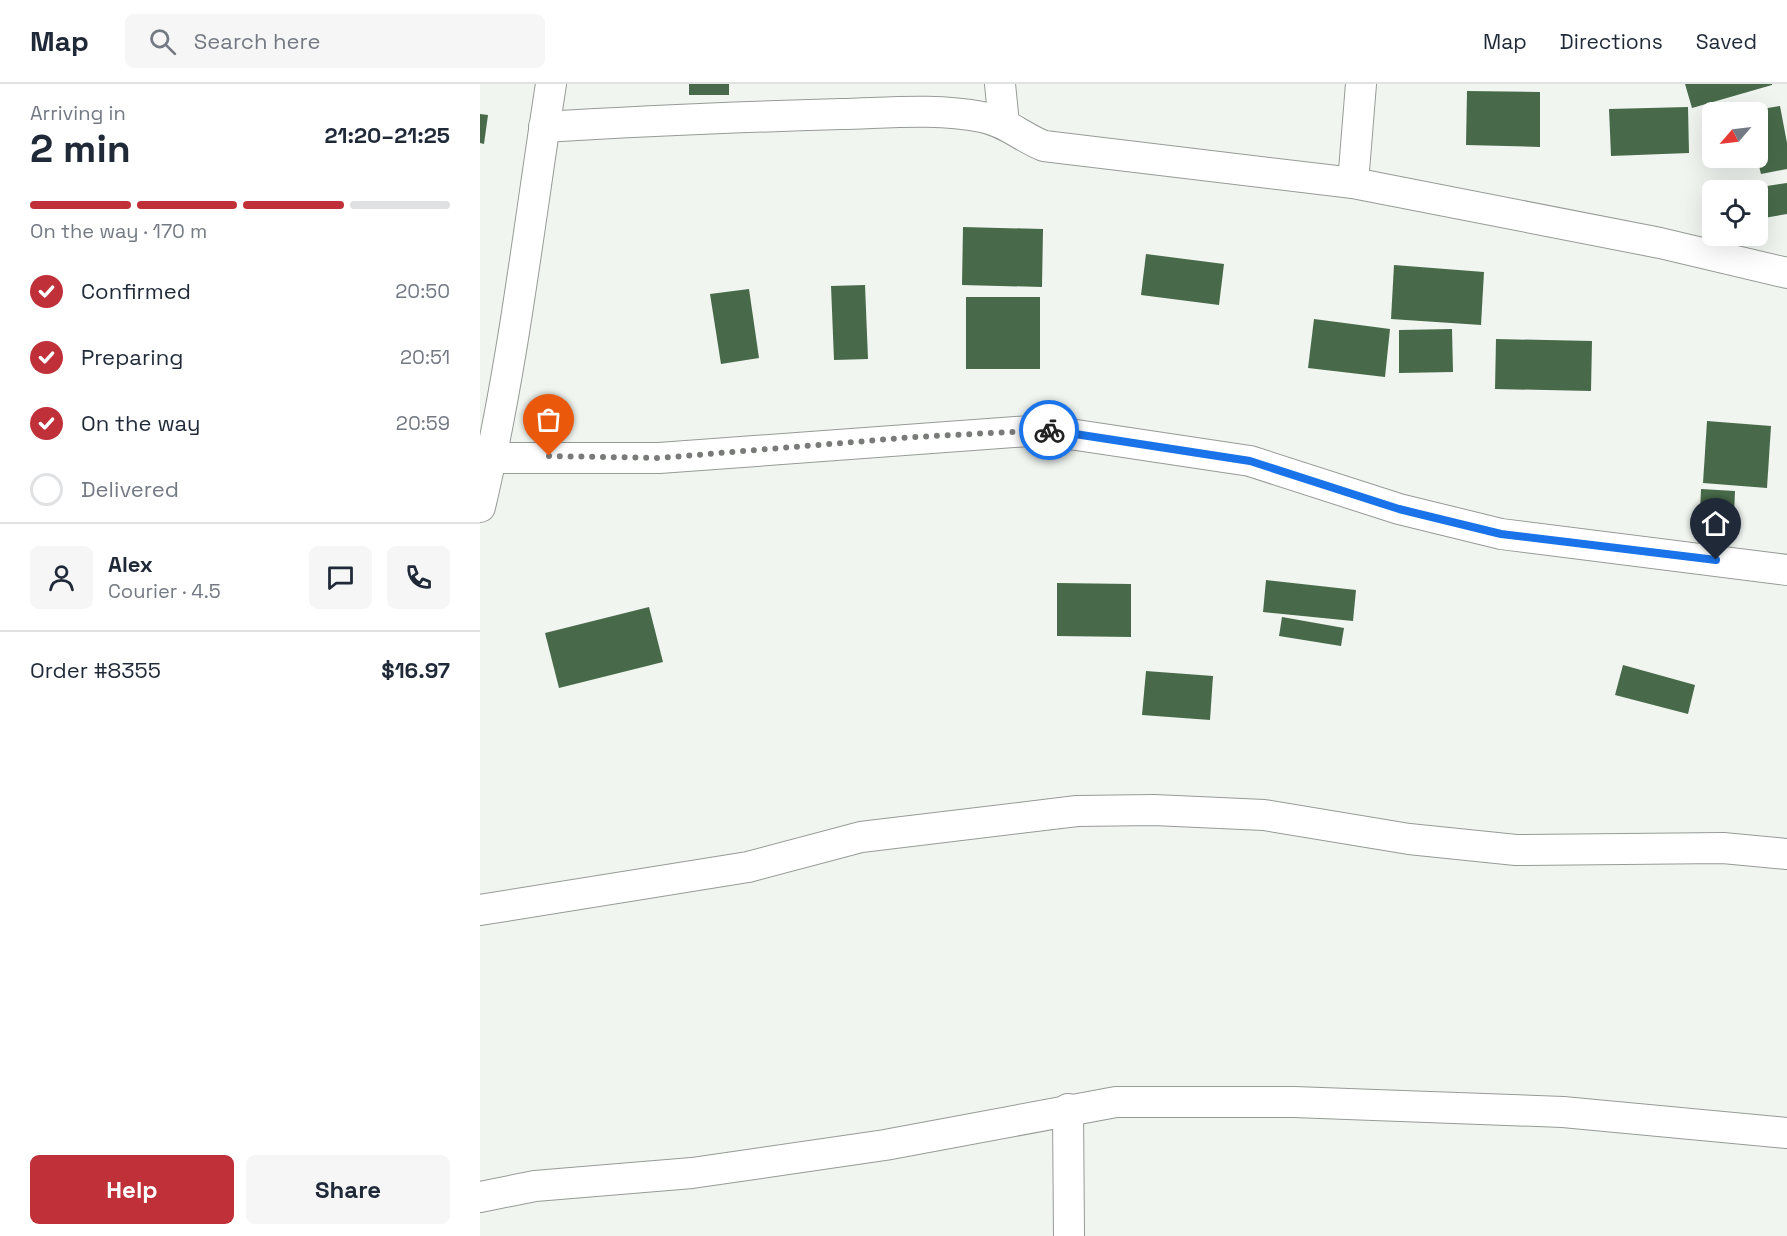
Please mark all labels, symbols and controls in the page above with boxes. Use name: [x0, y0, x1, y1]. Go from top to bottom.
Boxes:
search box: [125, 14, 545, 68]
text: Map: [30, 23, 89, 59]
icon: search: [146, 25, 179, 58]
text: Search here: [194, 27, 321, 55]
text: Map: [1483, 28, 1527, 55]
text: Directions: [1560, 28, 1663, 55]
text: Saved: [1696, 28, 1757, 55]
text: Arriving in: [30, 100, 126, 126]
north arrow: [1702, 102, 1768, 168]
map controls: [1702, 102, 1768, 246]
text: 21:20–21:25: [324, 121, 450, 149]
text: 2 min: [30, 124, 131, 173]
button: locate: [1702, 180, 1768, 246]
text: On the way · 170 m: [30, 218, 207, 244]
icon: check: [30, 275, 63, 308]
text: Confirmed: [81, 277, 191, 305]
text: 20:50: [395, 278, 450, 304]
icon: check: [30, 341, 63, 374]
text: Preparing: [81, 343, 183, 371]
text: 20:51: [400, 344, 450, 370]
pin: [523, 394, 574, 456]
courier: [1019, 400, 1079, 460]
icon: bag: [532, 403, 565, 436]
icon: check: [30, 407, 63, 440]
text: On the way: [81, 409, 200, 437]
text: 20:59: [396, 410, 450, 436]
icon: bike: [1033, 414, 1066, 447]
text: Delivered: [81, 475, 179, 503]
pin: [1690, 498, 1741, 560]
icon: home: [1699, 507, 1732, 540]
button: person: [30, 546, 93, 609]
button: chat: [309, 546, 372, 609]
button: phone: [387, 546, 450, 609]
text: Alex: [108, 550, 153, 578]
text: Courier · 4.5: [108, 578, 221, 604]
text: Order #8355: [30, 656, 161, 684]
text: $16.97: [381, 656, 450, 684]
button: Help: [30, 1155, 234, 1224]
button: Share: [246, 1155, 450, 1224]

